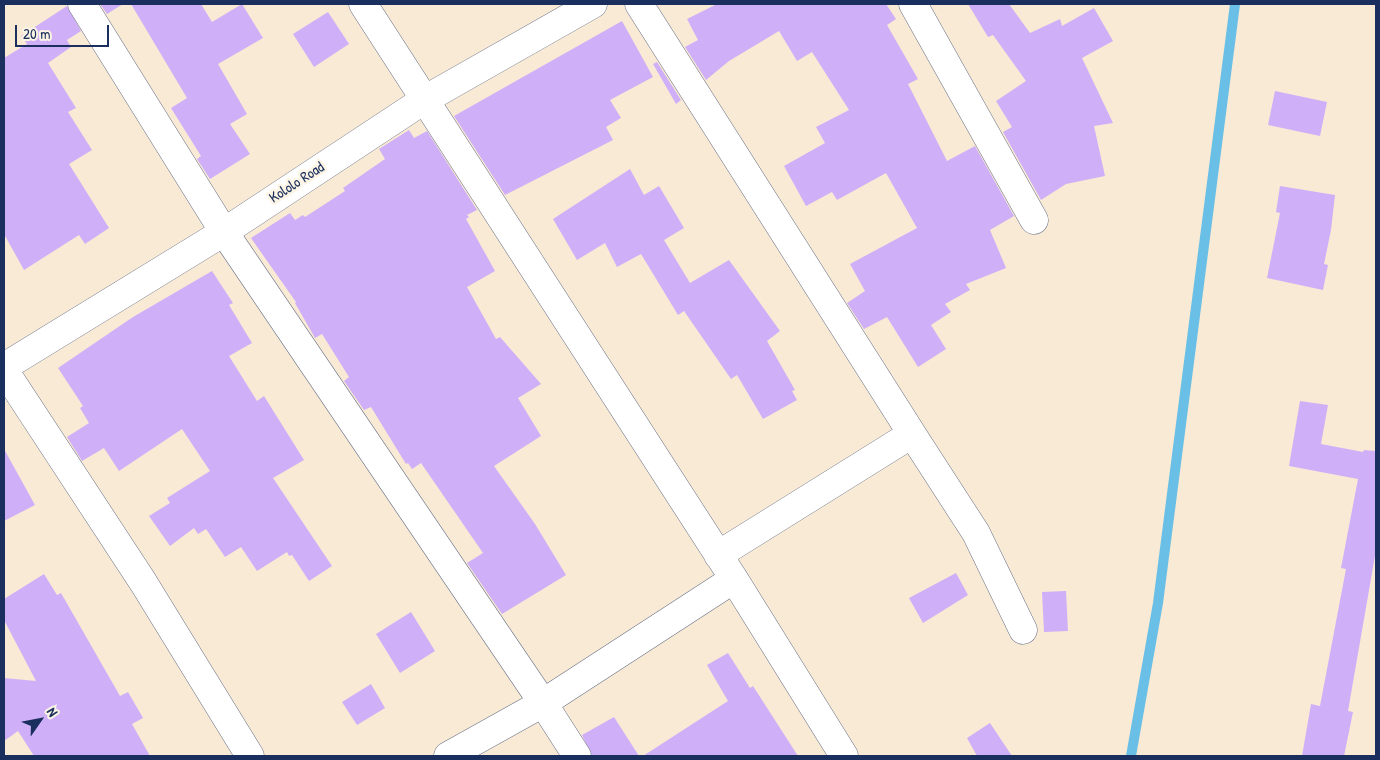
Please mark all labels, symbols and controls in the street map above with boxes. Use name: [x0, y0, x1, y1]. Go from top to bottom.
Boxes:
scale bar: [18, 15, 111, 47]
text: 20 m: [23, 23, 50, 44]
street label: Kololo Road: [266, 159, 328, 207]
north arrow: [15, 695, 65, 745]
text: N: [43, 703, 63, 720]

